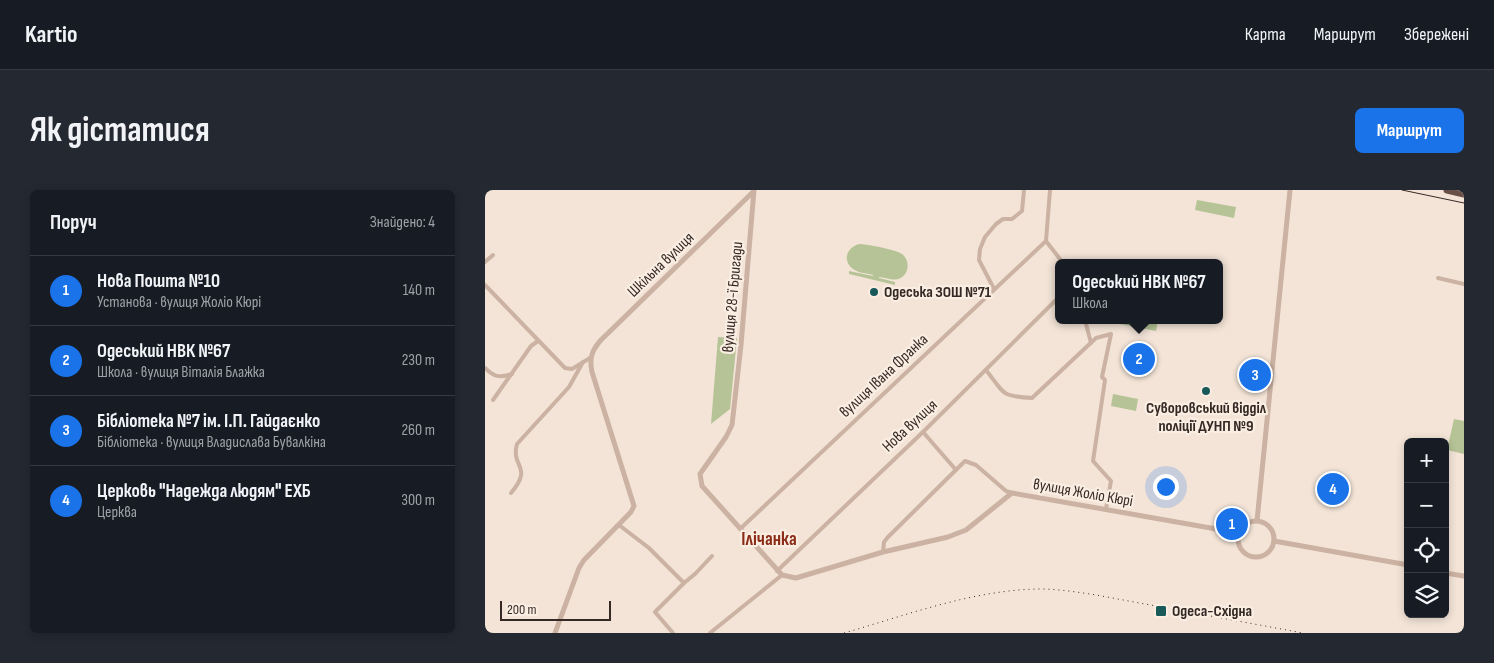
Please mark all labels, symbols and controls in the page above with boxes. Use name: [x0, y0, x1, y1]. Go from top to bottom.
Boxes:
text: Kartio: [25, 20, 77, 49]
text: Карта: [1245, 24, 1286, 45]
text: Маршрут: [1314, 24, 1376, 45]
text: Збережені: [1404, 24, 1469, 45]
button: Маршрут: [1355, 108, 1464, 153]
text: Як дістатися: [30, 109, 210, 152]
text: Поруч: [50, 210, 97, 235]
text: Знайдено: 4: [370, 213, 435, 232]
street label: Шкільна вулиця: [624, 229, 698, 301]
street label: вулиця 28-ї Бригади: [719, 241, 747, 353]
popup: [1055, 259, 1223, 324]
text: Нова Пошта №10: [97, 270, 220, 293]
text: Одеський НВК №67: [1072, 271, 1206, 294]
text: 1: [63, 281, 69, 300]
text: 140 m: [403, 281, 435, 300]
place label: Одеська ЗОШ №71: [884, 283, 992, 302]
marker: Одеська ЗОШ №71: [868, 286, 880, 298]
text: Установа · вулиця Жоліо Кюрі: [97, 293, 261, 312]
text: Школа: [1072, 294, 1108, 313]
street label: вулиця Івана Франка: [836, 330, 932, 422]
text: Одеський НВК №67: [97, 340, 230, 363]
pin: 2: [1123, 340, 1155, 378]
text: 2: [62, 351, 70, 370]
text: 230 m: [402, 351, 435, 370]
pin: 3: [1239, 356, 1271, 394]
text: Школа · вулиця Віталія Блажка: [97, 363, 265, 382]
marker: Суворовський відділ поліції ДУНП №9: [1200, 385, 1212, 397]
street label: Нова вулиця: [879, 396, 941, 456]
place label: Суворовський відділ поліції ДУНП №9: [1146, 399, 1267, 436]
text: Бібліотека №7 ім. І.П. Гайдаєнко: [97, 410, 320, 433]
text: 3: [62, 421, 70, 440]
text: 260 m: [401, 421, 435, 440]
text: Бібліотека · вулиця Владислава Бувалкіна: [97, 433, 326, 452]
map controls: [1404, 438, 1449, 618]
button: +: [1404, 438, 1449, 483]
pin: 4: [1317, 470, 1349, 508]
your location: [1153, 474, 1179, 500]
street label: вулиця Жоліо Кюрі: [1032, 475, 1134, 511]
text: Церковь "Надежда людям" ЕХБ: [97, 480, 311, 503]
button: −: [1404, 483, 1449, 528]
text: 4: [62, 491, 70, 510]
text: 300 m: [401, 491, 435, 510]
text: Церква: [97, 503, 137, 522]
pin: 1: [1216, 505, 1248, 543]
district label: Ілічанка: [741, 528, 797, 551]
button: locate: [1404, 528, 1449, 573]
button: layers: [1404, 573, 1449, 618]
scale bar: [500, 598, 611, 621]
text: 200 m: [507, 601, 536, 618]
place label: Одеса-Східна: [1172, 602, 1252, 621]
marker: Одеса-Східна: [1154, 604, 1168, 618]

